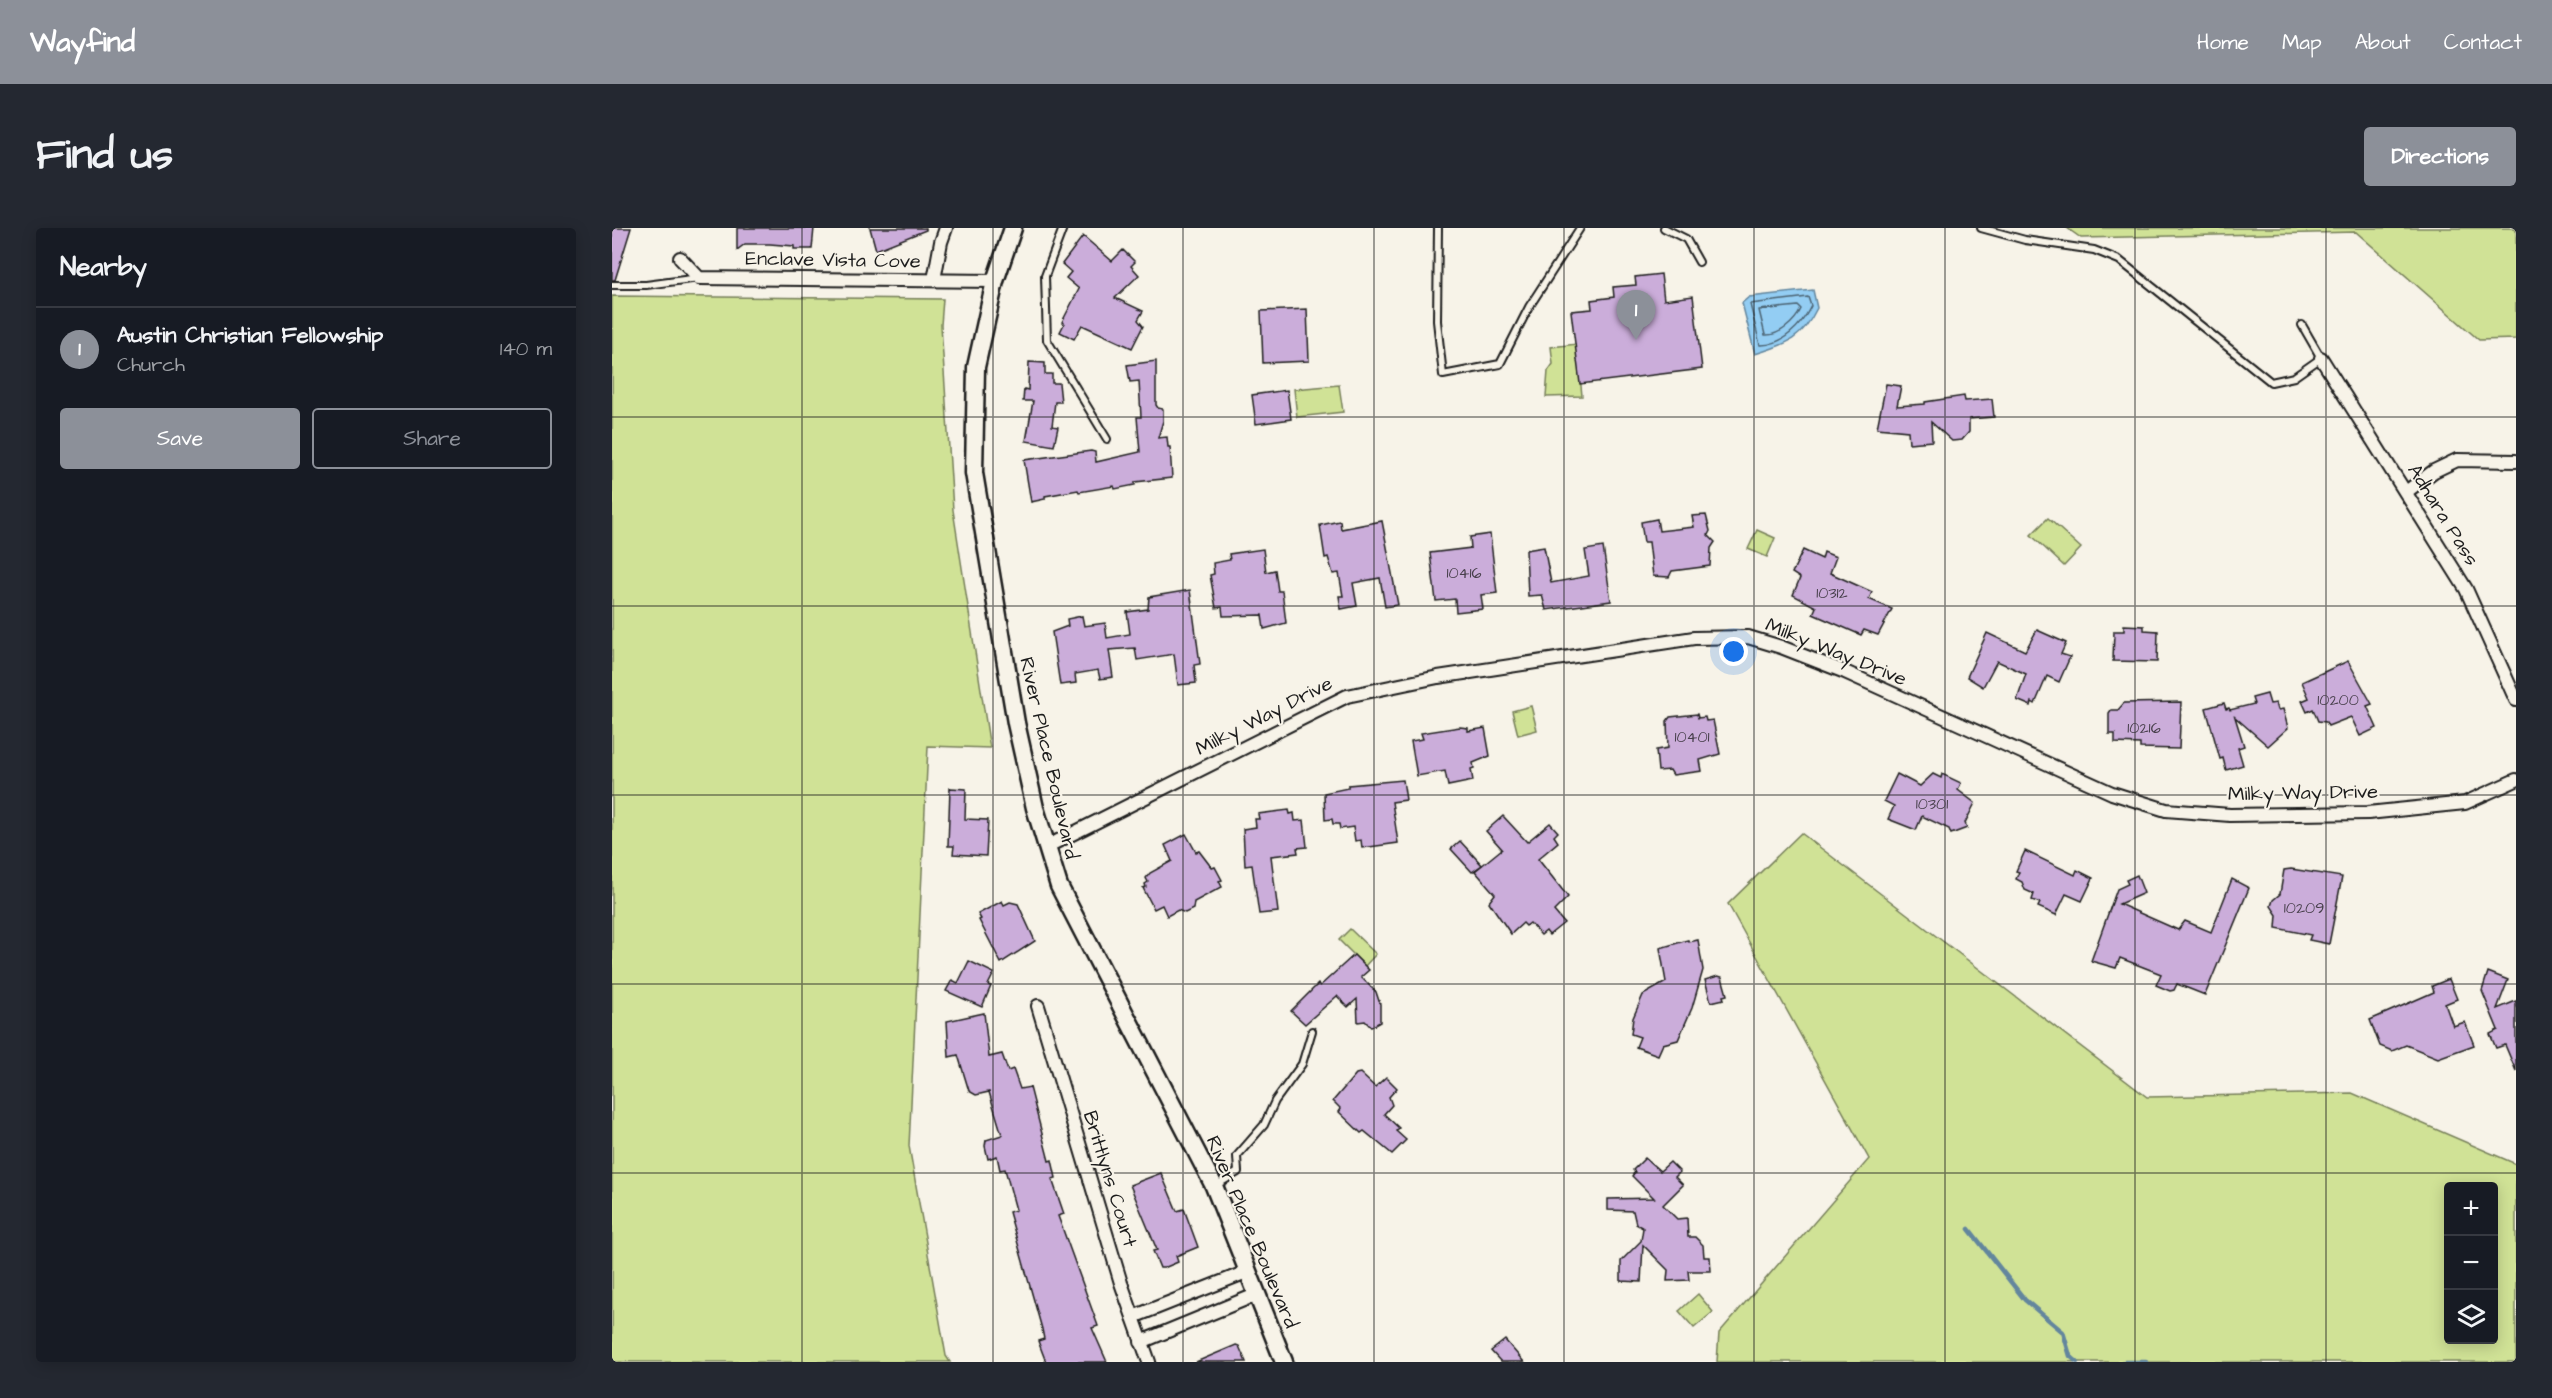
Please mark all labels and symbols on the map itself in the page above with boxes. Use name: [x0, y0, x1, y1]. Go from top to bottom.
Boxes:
street label: Enclave Vista Cove: [745, 244, 921, 276]
pin: 1: [1616, 291, 1656, 340]
street label: Adhara Pass: [2401, 459, 2485, 571]
house number: 10416: [1446, 562, 1482, 584]
house number: 10312: [1816, 582, 1848, 604]
street label: Milky Way Drive: [1761, 611, 1911, 694]
your location: [1719, 637, 1748, 666]
street label: River Place Boulevard: [1012, 654, 1086, 862]
street label: Milky Way Drive: [1191, 669, 1338, 763]
house number: 10200: [2317, 689, 2359, 711]
house number: 10216: [2127, 717, 2161, 739]
house number: 10401: [1674, 726, 1710, 748]
street label: Milky Way Drive: [2228, 778, 2379, 809]
house number: 10301: [1916, 793, 1948, 815]
house number: 10209: [2284, 897, 2324, 919]
street label: Brittlyns Court: [1075, 1107, 1144, 1251]
street label: River Place Boulevard: [1199, 1131, 1305, 1333]

